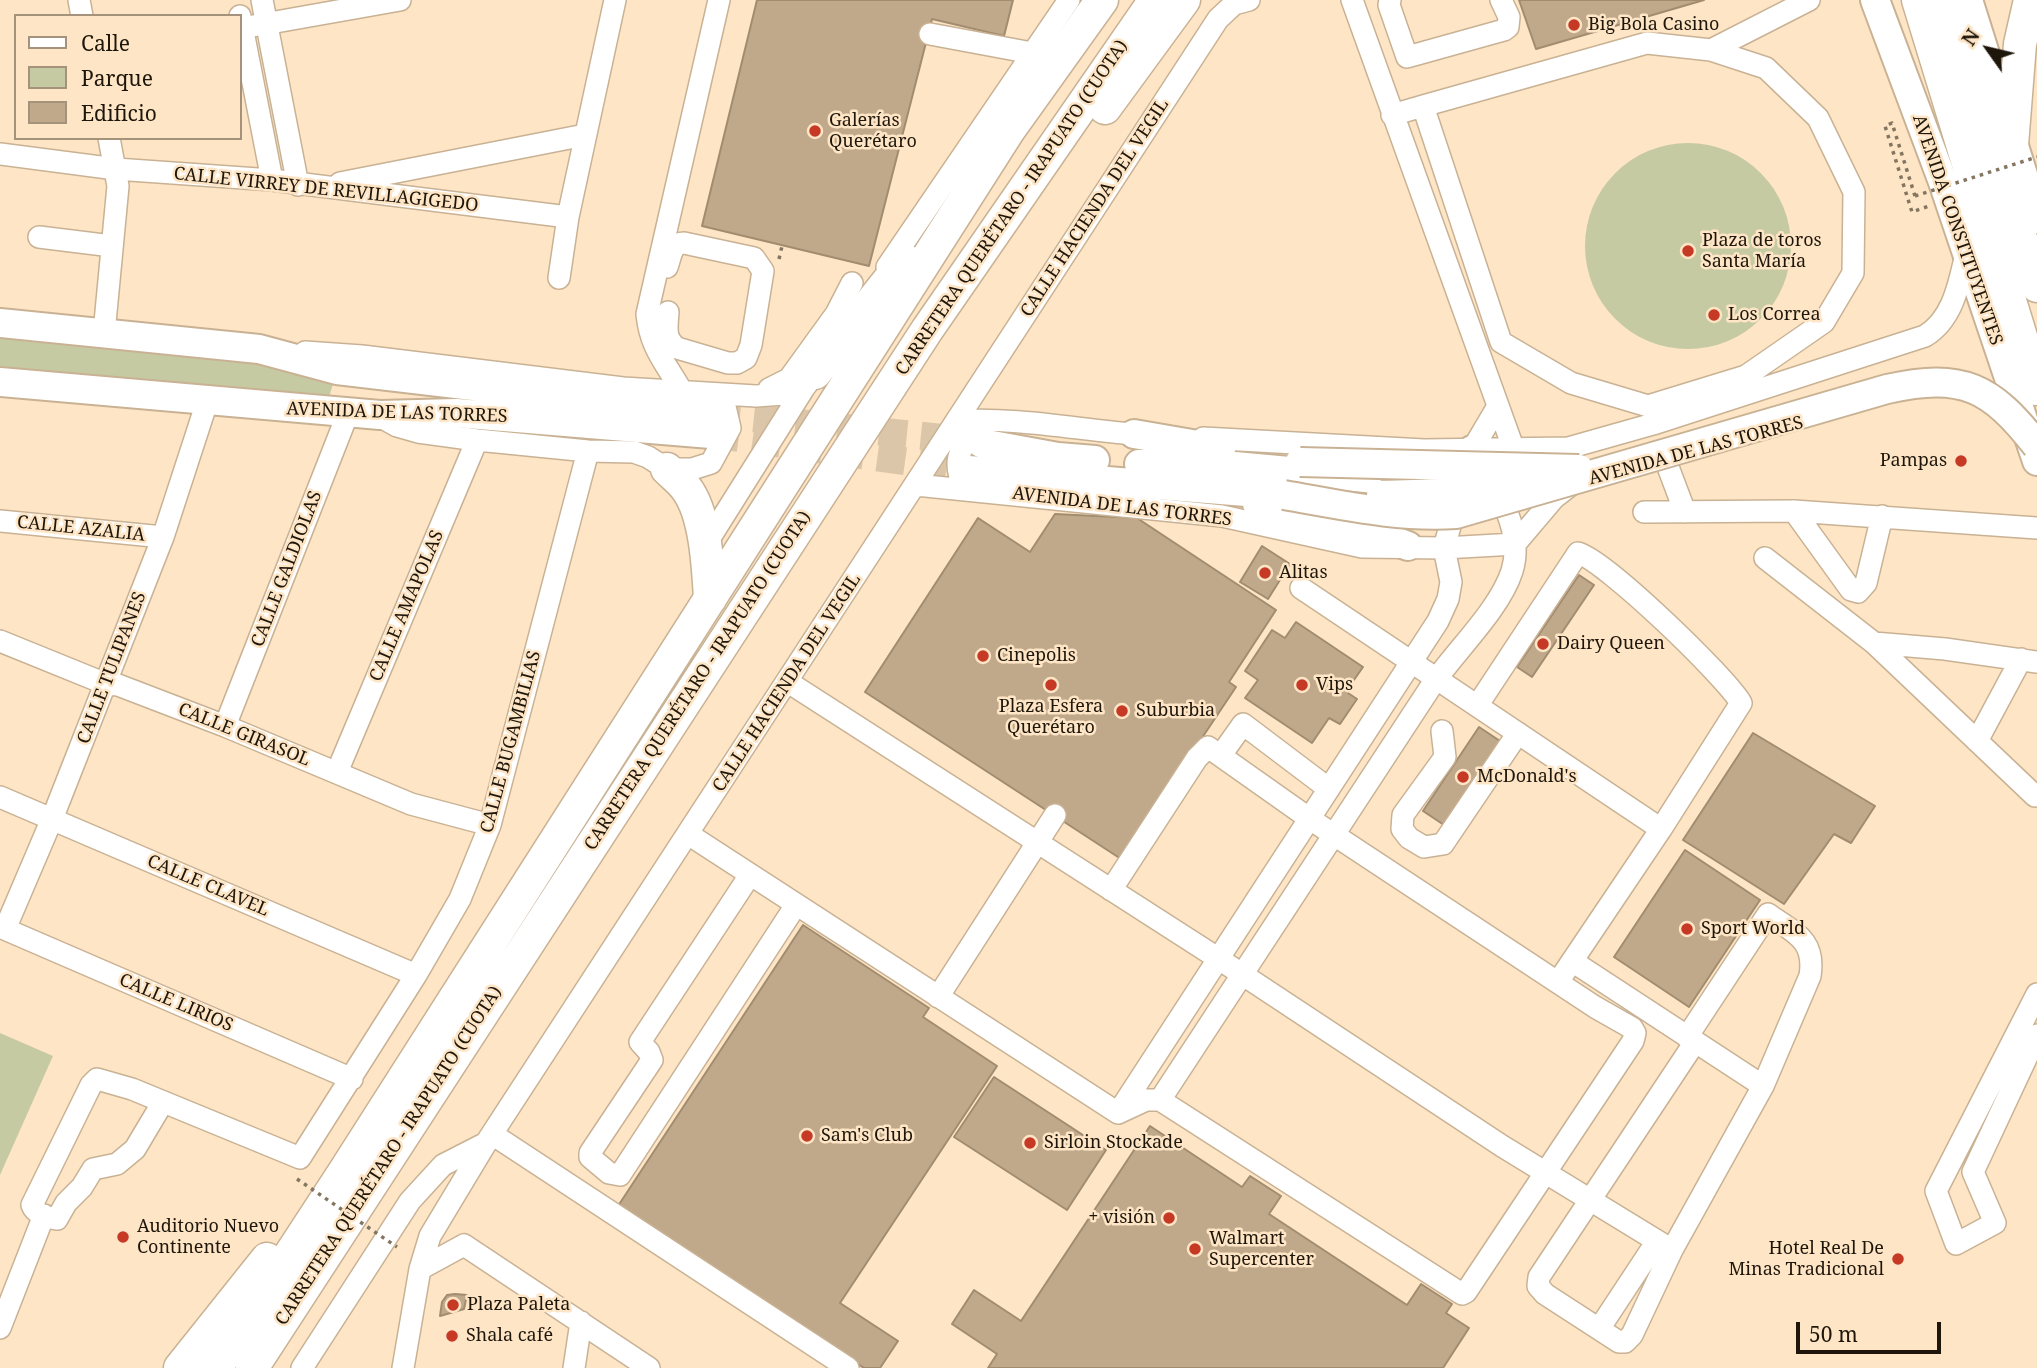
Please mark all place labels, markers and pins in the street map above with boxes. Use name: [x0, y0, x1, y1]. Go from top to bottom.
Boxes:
place label: Big Bola Casino: [1588, 14, 1720, 36]
marker: Big Bola Casino: [1566, 17, 1582, 33]
place label: Galerías Querétaro: [829, 110, 917, 152]
marker: Galerías Querétaro: [807, 123, 823, 139]
place label: Plaza de toros Santa María: [1702, 230, 1822, 272]
marker: Plaza de toros Santa María: [1680, 243, 1696, 259]
place label: Los Correa: [1728, 304, 1821, 326]
marker: Los Correa: [1706, 307, 1722, 323]
place label: Pampas: [1880, 450, 1947, 472]
marker: Pampas: [1953, 453, 1969, 469]
place label: Alitas: [1279, 562, 1328, 584]
marker: Alitas: [1257, 565, 1273, 581]
place label: Dairy Queen: [1557, 633, 1665, 655]
marker: Dairy Queen: [1535, 636, 1551, 652]
place label: Cinepolis: [997, 645, 1076, 667]
marker: Cinepolis: [975, 648, 991, 664]
place label: Vips: [1316, 674, 1353, 696]
marker: Plaza Esfera Querétaro: [1043, 677, 1059, 693]
marker: Vips: [1294, 677, 1310, 693]
place label: Plaza Esfera Querétaro: [999, 696, 1103, 738]
place label: Suburbia: [1136, 700, 1215, 722]
marker: Suburbia: [1114, 703, 1130, 719]
place label: McDonald's: [1477, 766, 1577, 788]
marker: McDonald's: [1455, 769, 1471, 785]
place label: Sport World: [1701, 918, 1805, 940]
marker: Sport World: [1679, 921, 1695, 937]
place label: Sam's Club: [821, 1125, 913, 1147]
marker: Sam's Club: [799, 1128, 815, 1144]
place label: Sirloin Stockade: [1044, 1132, 1183, 1154]
marker: Sirloin Stockade: [1022, 1135, 1038, 1151]
place label: + visión: [1088, 1207, 1155, 1229]
marker: + visión: [1161, 1210, 1177, 1226]
place label: Auditorio Nuevo Continente: [137, 1216, 279, 1258]
place label: Walmart Supercenter: [1209, 1228, 1314, 1270]
marker: Auditorio Nuevo Continente: [115, 1229, 131, 1245]
place label: Hotel Real De Minas Tradicional: [1728, 1238, 1884, 1280]
marker: Walmart Supercenter: [1187, 1241, 1203, 1257]
marker: Hotel Real De Minas Tradicional: [1890, 1251, 1906, 1267]
place label: Plaza Paleta: [467, 1294, 570, 1316]
marker: Plaza Paleta: [445, 1297, 461, 1313]
place label: Shala café: [466, 1325, 553, 1347]
marker: Shala café: [444, 1328, 460, 1344]

